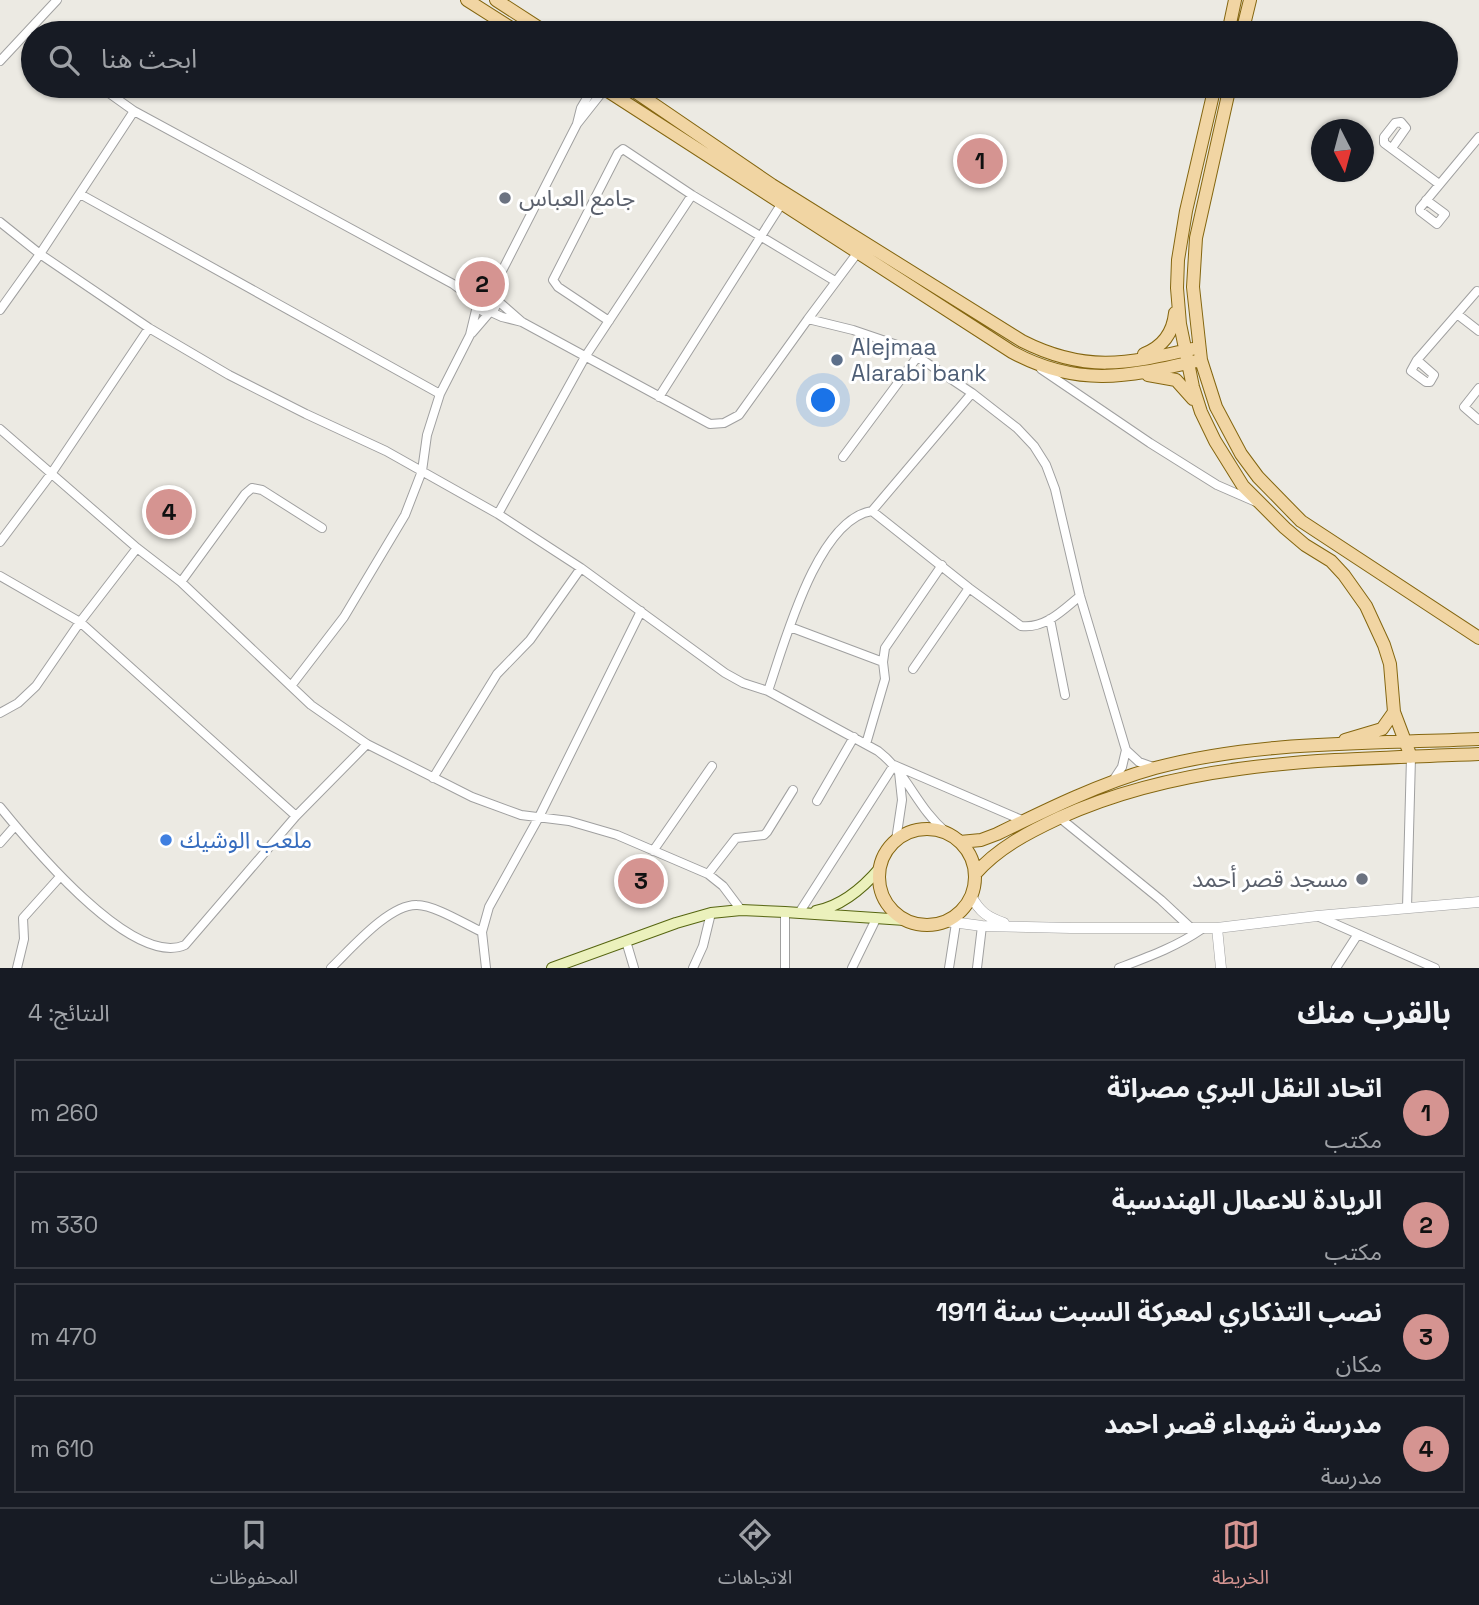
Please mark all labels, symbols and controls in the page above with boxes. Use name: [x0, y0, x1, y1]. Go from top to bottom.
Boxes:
search box: [21, 21, 1458, 98]
icon: search: [45, 41, 83, 79]
text: ابحث هنا: [101, 42, 197, 76]
north arrow: [1311, 119, 1374, 182]
pin: 1: [957, 135, 1003, 187]
place label: جامع العباس: [519, 183, 635, 215]
marker: جامع العباس: [497, 190, 513, 206]
pin: 2: [459, 258, 505, 310]
place label: Alejmaa Alarabi bank: [851, 332, 987, 388]
marker: Alejmaa Alarabi bank: [829, 352, 845, 368]
your location: [806, 383, 840, 417]
pin: 4: [146, 486, 192, 538]
place label: ملعب الوشيك: [180, 825, 312, 855]
marker: ملعب الوشيك: [158, 832, 174, 848]
pin: 3: [618, 855, 664, 907]
place label: مسجد قصر أحمد: [1192, 864, 1348, 894]
marker: مسجد قصر أحمد: [1354, 871, 1370, 887]
text: بالقرب منك: [1297, 993, 1451, 1032]
text: النتائج: 4: [28, 998, 110, 1028]
text: اتحاد النقل البري مصراتة: [1107, 1071, 1382, 1105]
text: 260 m: [30, 1098, 98, 1128]
text: 1: [1421, 1098, 1431, 1128]
text: مكتب: [1325, 1125, 1382, 1155]
text: الريادة للاعمال الهندسية: [1112, 1183, 1382, 1217]
text: 330 m: [30, 1210, 98, 1240]
text: 2: [1419, 1210, 1433, 1240]
text: مكتب: [1325, 1237, 1382, 1267]
text: نصب التذكاري لمعركة السبت سنة 1911: [936, 1295, 1382, 1329]
text: 470 m: [30, 1322, 97, 1352]
text: 3: [1419, 1322, 1433, 1352]
text: مكان: [1336, 1349, 1382, 1379]
text: مدرسة شهداء قصر احمد: [1104, 1407, 1382, 1441]
text: 610 m: [30, 1434, 94, 1464]
text: 4: [1419, 1434, 1433, 1464]
text: مدرسة: [1321, 1461, 1382, 1491]
tab: المحفوظات: [210, 1516, 298, 1598]
tab: الاتجاهات: [718, 1516, 792, 1598]
tab: الخريطة: [1212, 1516, 1269, 1598]

